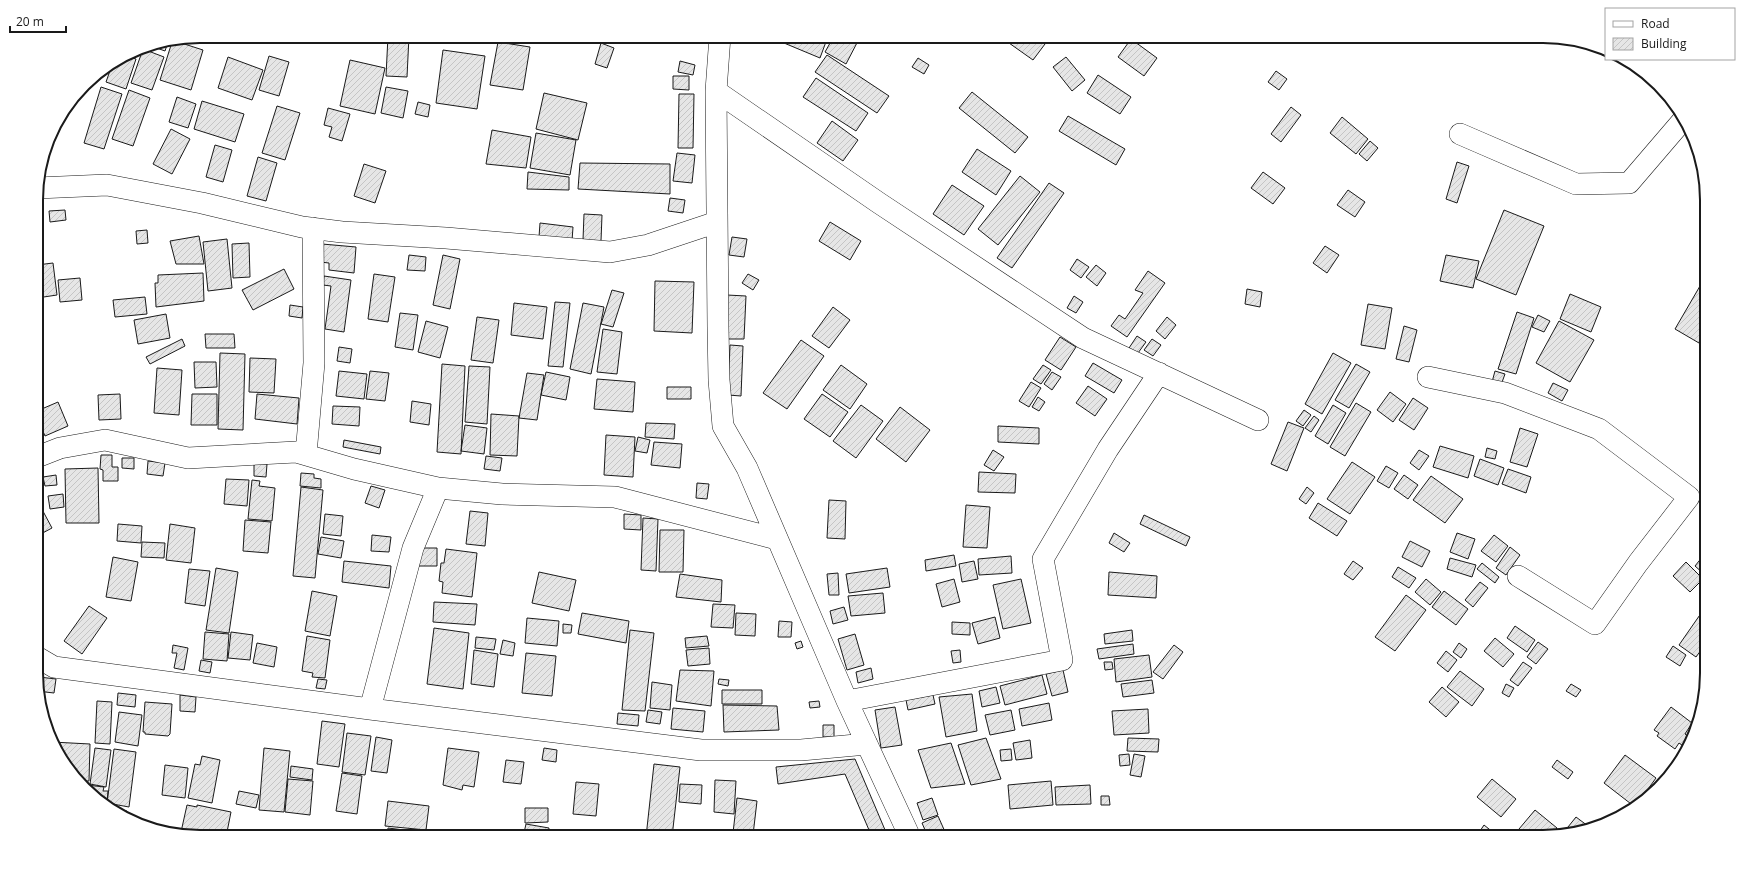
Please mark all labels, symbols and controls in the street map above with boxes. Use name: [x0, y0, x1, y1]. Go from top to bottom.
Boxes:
scale bar: [10, 8, 66, 34]
legend: [1605, 8, 1735, 60]
text: 20 m: [16, 13, 44, 30]
text: Road: [1641, 15, 1670, 32]
text: Building: [1641, 35, 1687, 52]

